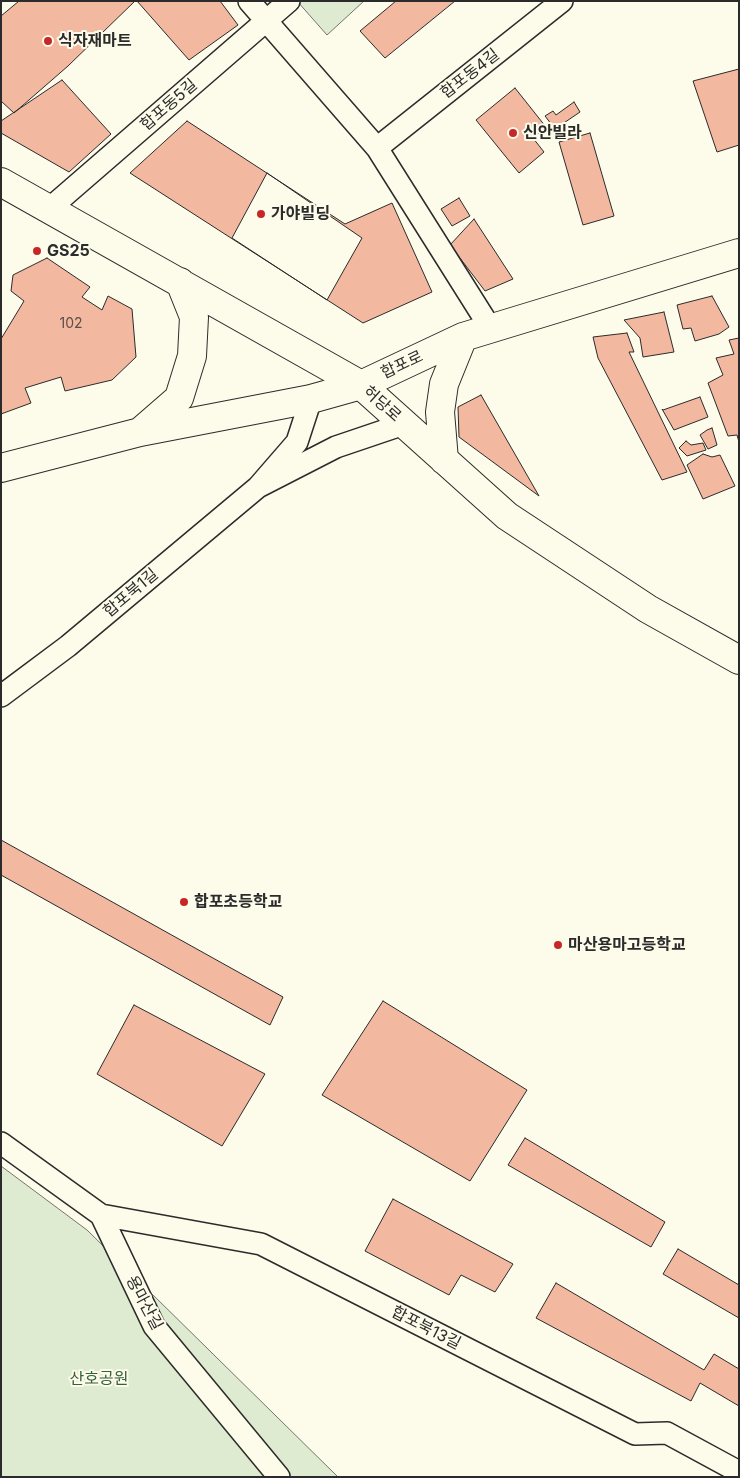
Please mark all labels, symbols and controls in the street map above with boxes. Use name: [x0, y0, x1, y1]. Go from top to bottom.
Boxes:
place label: 식자재마트: [58, 31, 132, 51]
marker: 식자재마트: [42, 35, 54, 47]
street label: 합포동4길: [437, 45, 503, 103]
street label: 합포동5길: [137, 75, 201, 135]
place label: 신안빌라: [523, 123, 582, 143]
marker: 신안빌라: [507, 127, 519, 139]
place label: 가야빌딩: [271, 204, 330, 224]
marker: 가야빌딩: [255, 208, 267, 220]
place label: GS25: [47, 241, 90, 261]
marker: GS25: [31, 245, 43, 257]
house number: 102: [59, 316, 83, 332]
street label: 합포로: [378, 347, 426, 383]
street label: 허당로: [359, 382, 405, 426]
street label: 합포북1길: [100, 565, 162, 621]
place label: 합포초등학교: [194, 892, 282, 912]
marker: 합포초등학교: [178, 896, 190, 908]
place label: 마산용마고등학교: [568, 935, 686, 955]
marker: 마산용마고등학교: [552, 939, 564, 951]
street label: 용마산길: [122, 1272, 166, 1334]
street label: 합포북13길: [388, 1302, 464, 1354]
park label: 산호공원: [70, 1369, 128, 1389]

